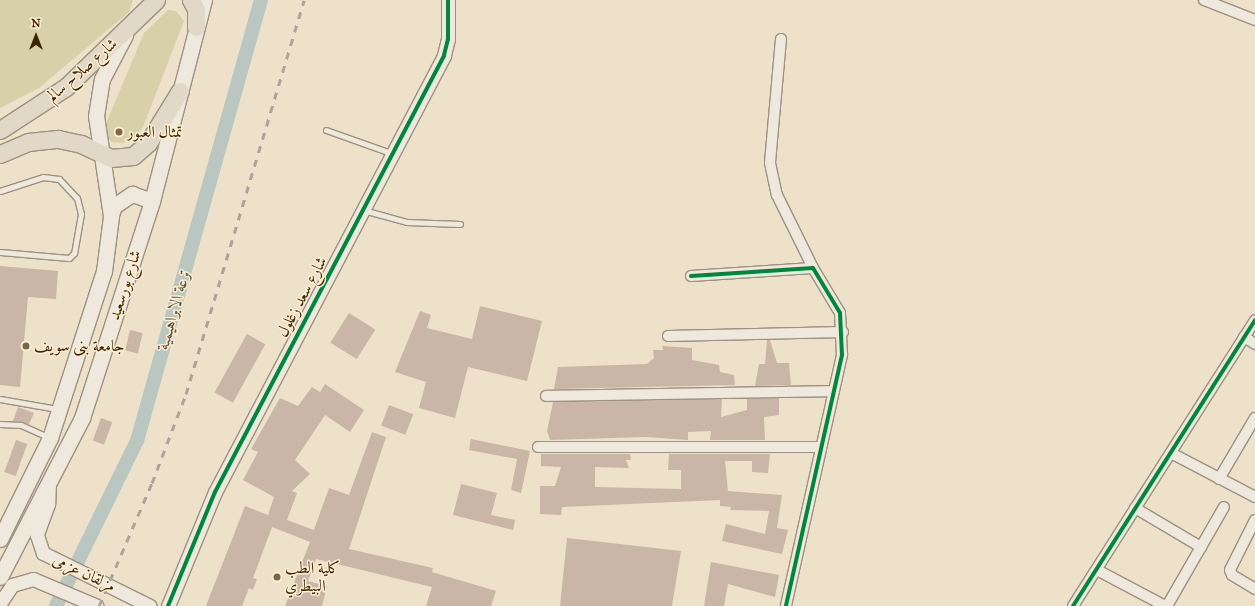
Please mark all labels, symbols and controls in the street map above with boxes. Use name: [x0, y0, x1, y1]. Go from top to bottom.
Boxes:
north arrow: [16, 16, 56, 56]
text: N: [31, 17, 41, 30]
street label: شارع صلاح سالم: [43, 34, 121, 106]
place label: تمثال العبور: [127, 122, 183, 142]
marker: تمثال العبور: [114, 127, 124, 137]
street label: شارع بورسعيد: [105, 248, 145, 322]
street label: شارع سعد زغلول: [273, 253, 331, 341]
water label: ترعة الابراهيمية: [153, 266, 195, 352]
place label: جامعة بنى سويف: [34, 336, 124, 356]
marker: جامعة بنى سويف: [21, 341, 31, 351]
street label: مزلقان عزمى: [49, 550, 119, 596]
place label: كلية الطب البيطري: [285, 558, 340, 596]
marker: كلية الطب البيطري: [272, 572, 282, 582]

